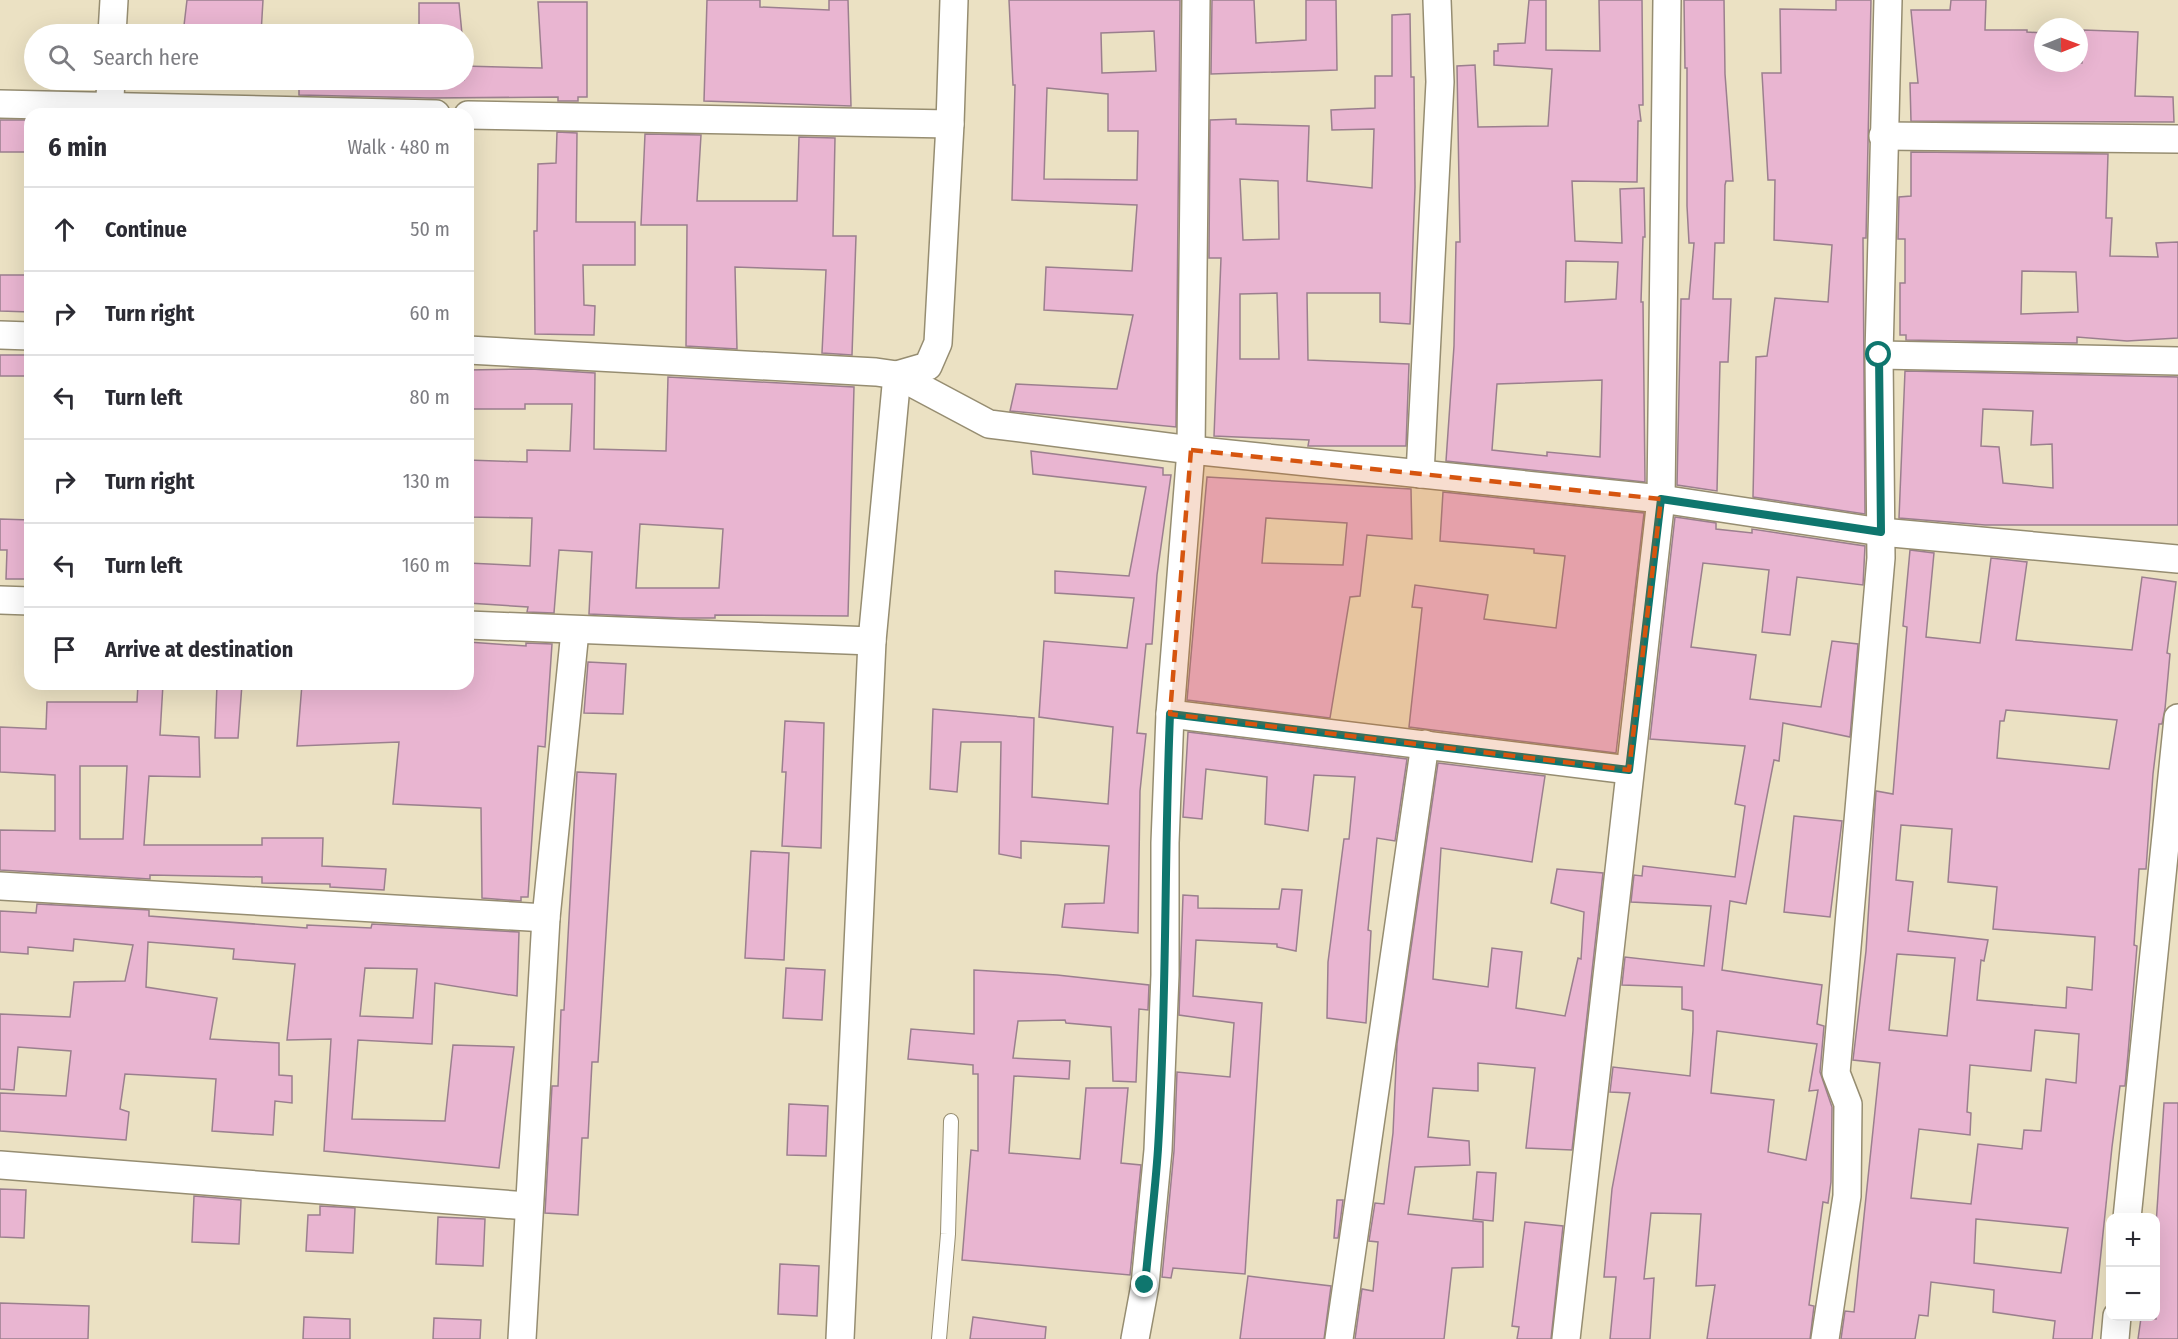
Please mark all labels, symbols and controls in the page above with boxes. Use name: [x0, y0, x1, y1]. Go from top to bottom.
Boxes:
north arrow: [2034, 18, 2088, 72]
search box: [24, 24, 474, 90]
icon: search: [45, 41, 78, 74]
text: Search here: [93, 44, 199, 71]
text: 6 min: [48, 132, 107, 163]
text: Walk · 480 m: [348, 135, 450, 159]
icon: ahead: [48, 213, 81, 246]
text: Continue: [105, 216, 187, 243]
text: 50 m: [410, 217, 450, 241]
icon: right: [48, 297, 81, 330]
text: Turn right: [105, 300, 194, 327]
text: 60 m: [410, 301, 450, 325]
route start: [1865, 341, 1891, 367]
icon: left: [48, 381, 81, 414]
text: Turn left: [105, 384, 183, 411]
text: 80 m: [410, 385, 450, 409]
icon: right: [48, 465, 81, 498]
text: Turn right: [105, 468, 194, 495]
text: 130 m: [403, 469, 450, 493]
icon: left: [48, 549, 81, 582]
text: Turn left: [105, 552, 183, 579]
text: 160 m: [402, 553, 450, 577]
icon: arrive: [48, 633, 81, 666]
text: Arrive at destination: [105, 636, 293, 663]
map controls: [2106, 1213, 2160, 1321]
button: +: [2106, 1213, 2160, 1267]
button: −: [2106, 1267, 2160, 1321]
route end: [1131, 1271, 1157, 1297]

